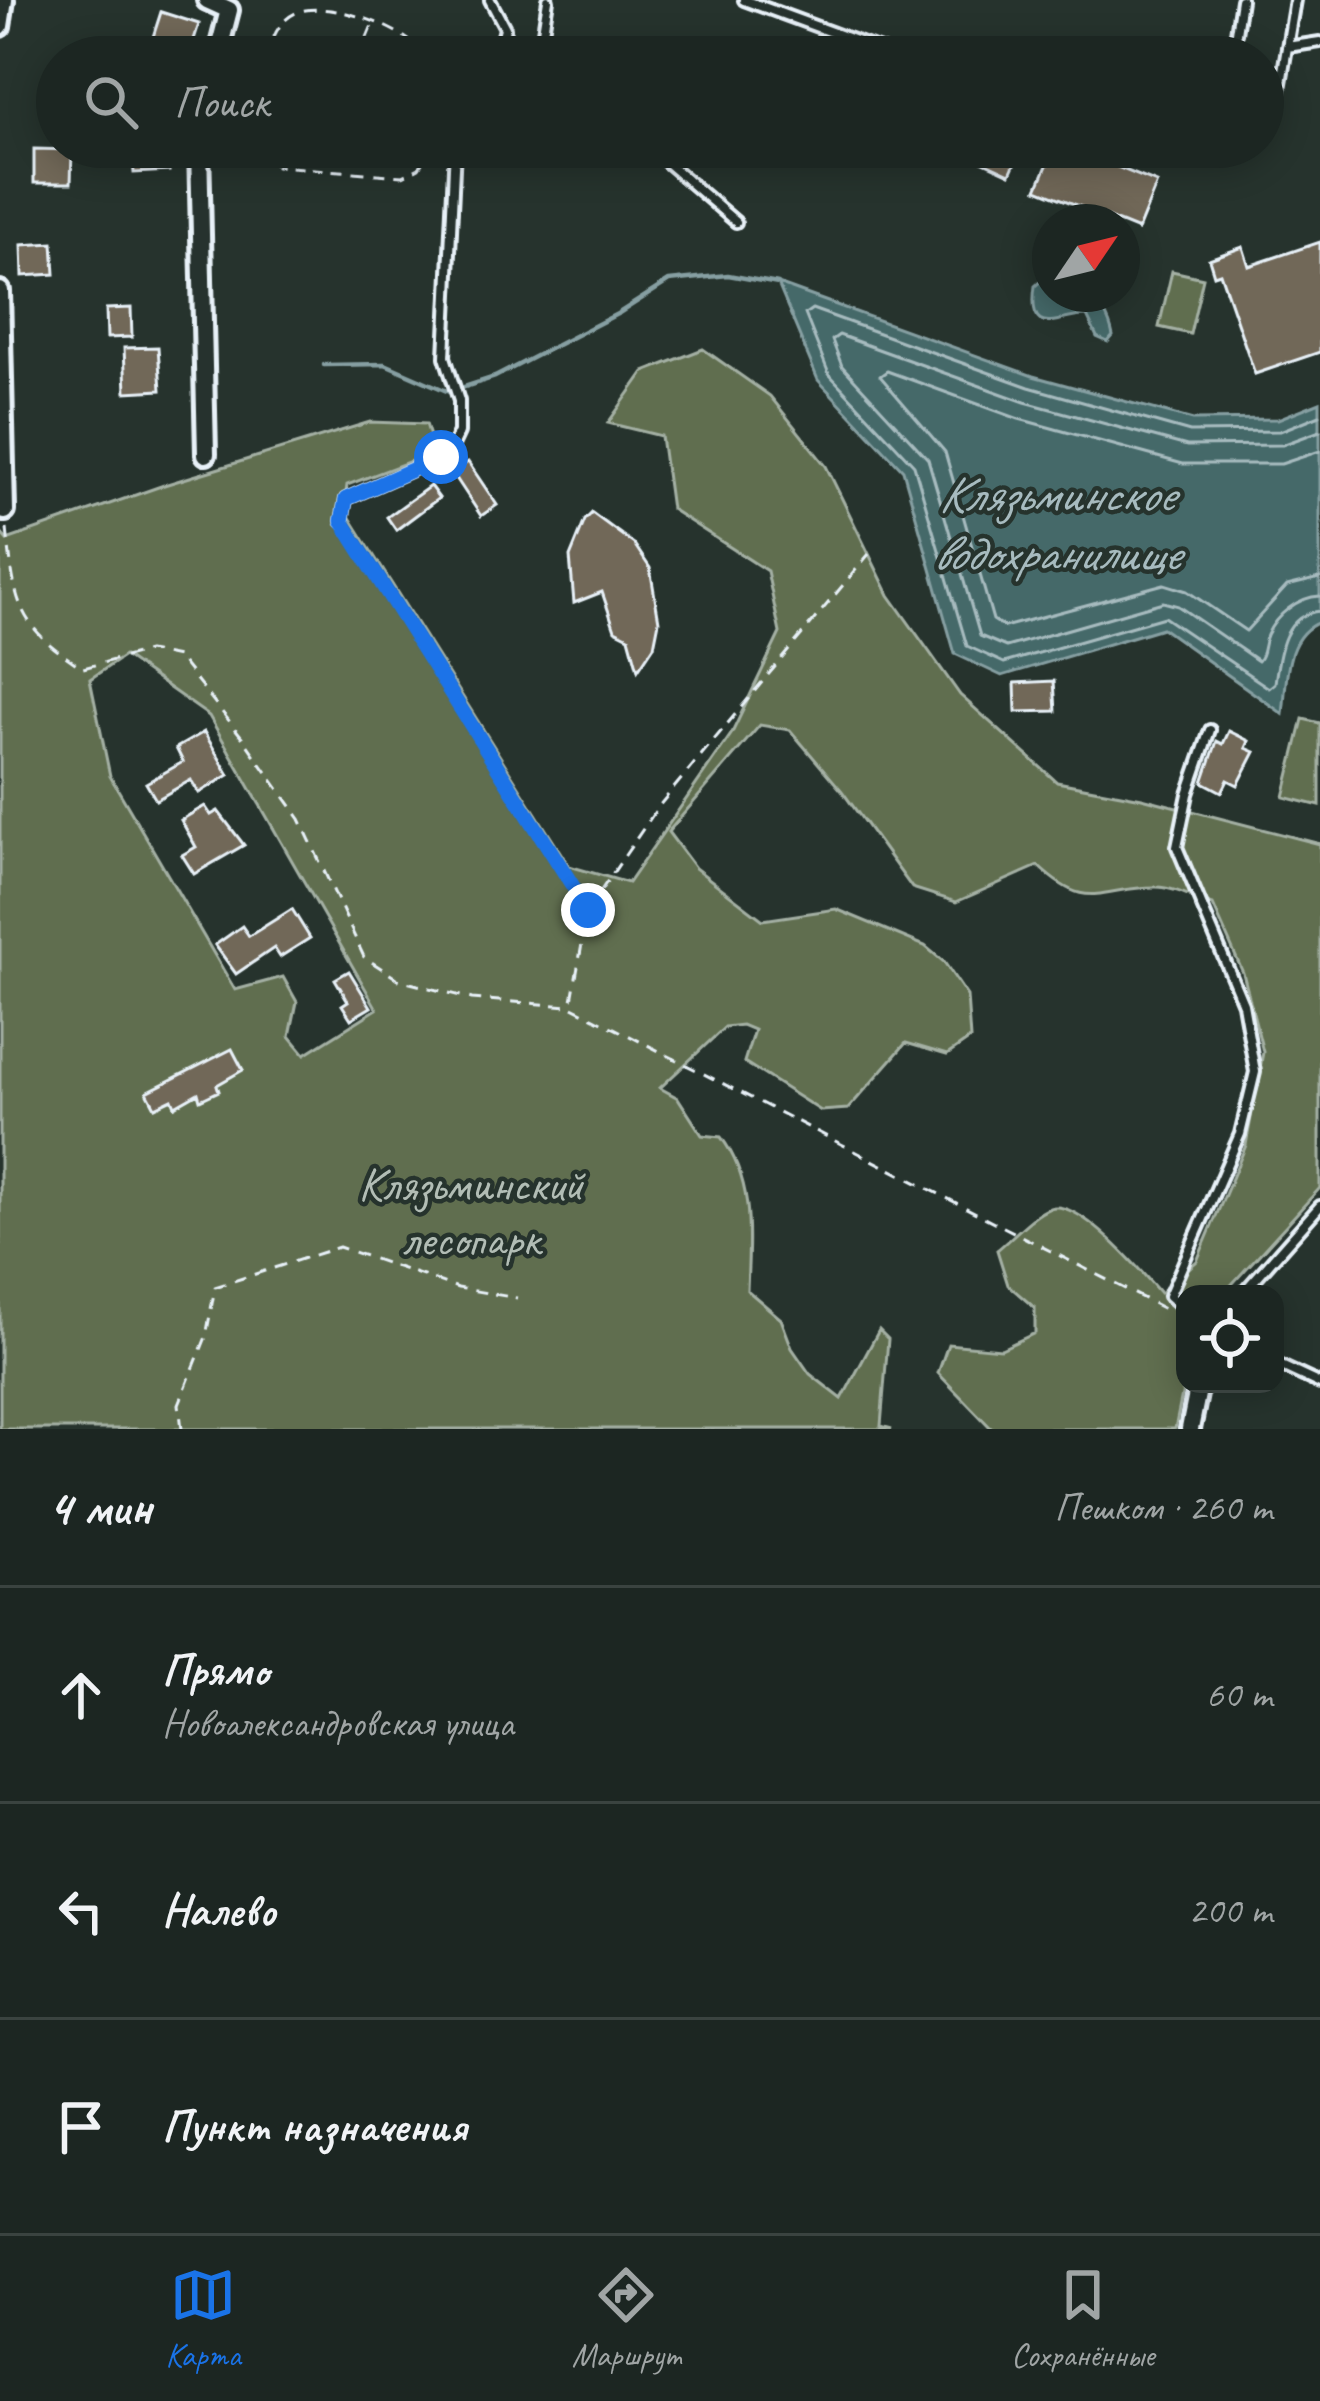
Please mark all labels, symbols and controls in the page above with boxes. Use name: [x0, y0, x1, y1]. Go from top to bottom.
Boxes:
search box: [36, 36, 1284, 168]
icon: search: [78, 69, 144, 135]
text: Поиск: [174, 74, 269, 131]
north arrow: [1032, 204, 1140, 312]
route start: [414, 430, 468, 484]
water label: Клязьминское водохранилище: [933, 462, 1187, 585]
route end: [561, 883, 615, 937]
park label: Клязьминский лесопарк: [358, 1154, 587, 1269]
map controls: [1176, 1285, 1284, 1393]
button: locate: [1176, 1285, 1284, 1393]
text: 4 мин: [48, 1475, 152, 1539]
text: Пешком · 260 m: [1054, 1483, 1272, 1532]
text: Прямо: [162, 1642, 269, 1699]
icon: ahead: [48, 1662, 114, 1728]
text: 60 m: [1206, 1670, 1272, 1719]
text: Новоалександровская улица: [162, 1699, 514, 1748]
icon: left: [48, 1878, 114, 1944]
text: Налево: [162, 1882, 276, 1939]
text: 200 m: [1188, 1886, 1272, 1935]
icon: arrive: [48, 2094, 114, 2160]
text: Пункт назначения: [162, 2098, 467, 2155]
tab: Карта: [165, 2262, 241, 2376]
tab: Маршрут: [572, 2262, 681, 2376]
tab: Сохранённые: [1011, 2262, 1155, 2376]

